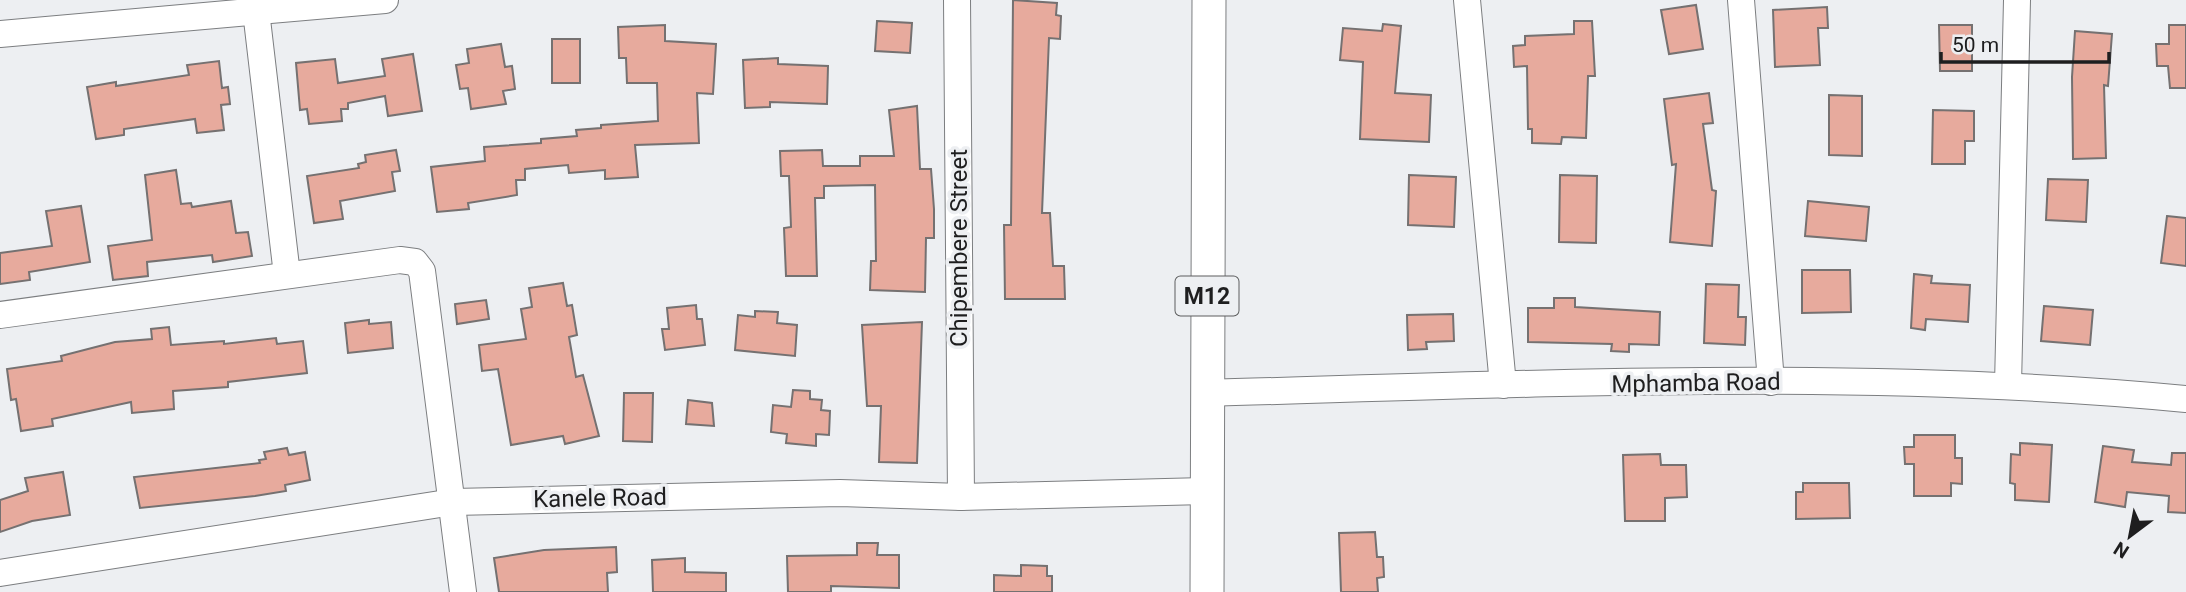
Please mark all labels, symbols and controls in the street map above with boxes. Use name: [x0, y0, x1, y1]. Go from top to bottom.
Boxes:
scale bar: [1941, 21, 2109, 65]
text: 50 m: [1952, 33, 1999, 57]
street label: Chipembere Street: [945, 149, 973, 347]
road number: M12: [1176, 276, 1238, 316]
street label: Mphamba Road: [1611, 368, 1781, 398]
street label: Kanele Road: [533, 483, 667, 513]
north arrow: [2095, 501, 2165, 571]
text: N: [2109, 537, 2133, 563]

